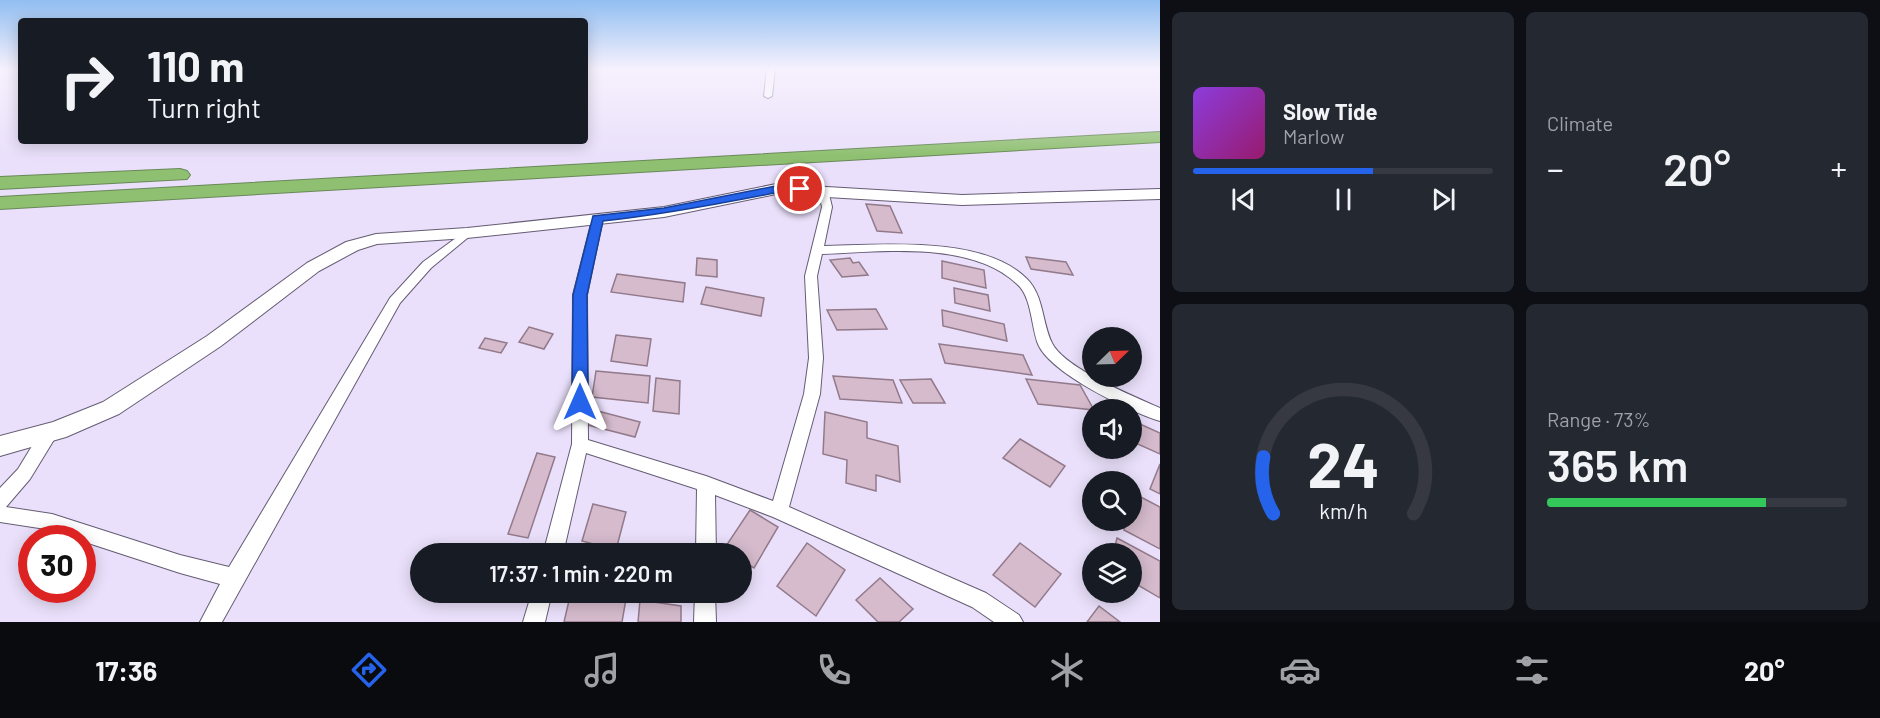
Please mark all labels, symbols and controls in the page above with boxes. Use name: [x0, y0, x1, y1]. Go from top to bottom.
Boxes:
text: 110 m: [147, 40, 244, 90]
icon: right: [48, 42, 126, 120]
text: Turn right: [147, 91, 261, 123]
text: Slow Tide: [1283, 98, 1378, 124]
text: Climate: [1547, 111, 1613, 135]
text: Marlow: [1283, 124, 1344, 148]
text: 20°: [1663, 141, 1731, 195]
text: −: [1547, 148, 1564, 188]
text: +: [1831, 148, 1847, 188]
pin: [774, 163, 825, 214]
icon: arrive: [783, 172, 816, 205]
icon: previous: [1227, 183, 1260, 216]
icon: pause: [1327, 183, 1360, 216]
icon: next: [1427, 183, 1460, 216]
north arrow: [1082, 327, 1142, 387]
map controls: [1082, 327, 1142, 603]
position arrow: [548, 370, 612, 434]
button: sound: [1082, 399, 1142, 459]
text: Range · 73%: [1547, 407, 1651, 431]
text: 24: [1307, 426, 1379, 500]
text: 365 km: [1547, 437, 1688, 491]
button: search: [1082, 471, 1142, 531]
text: km/h: [1319, 498, 1367, 523]
speed limit sign: 30: [18, 525, 96, 603]
button: layers: [1082, 543, 1142, 603]
text: 17:37 · 1 min · 220 m: [489, 560, 673, 586]
icon: directions: [348, 649, 390, 691]
icon: music: [581, 649, 623, 691]
icon: phone: [813, 649, 855, 691]
icon: climate: [1046, 649, 1088, 691]
icon: car: [1279, 649, 1321, 691]
icon: filters: [1511, 649, 1553, 691]
text: 17:36: [95, 654, 157, 686]
text: 20°: [1744, 654, 1785, 686]

